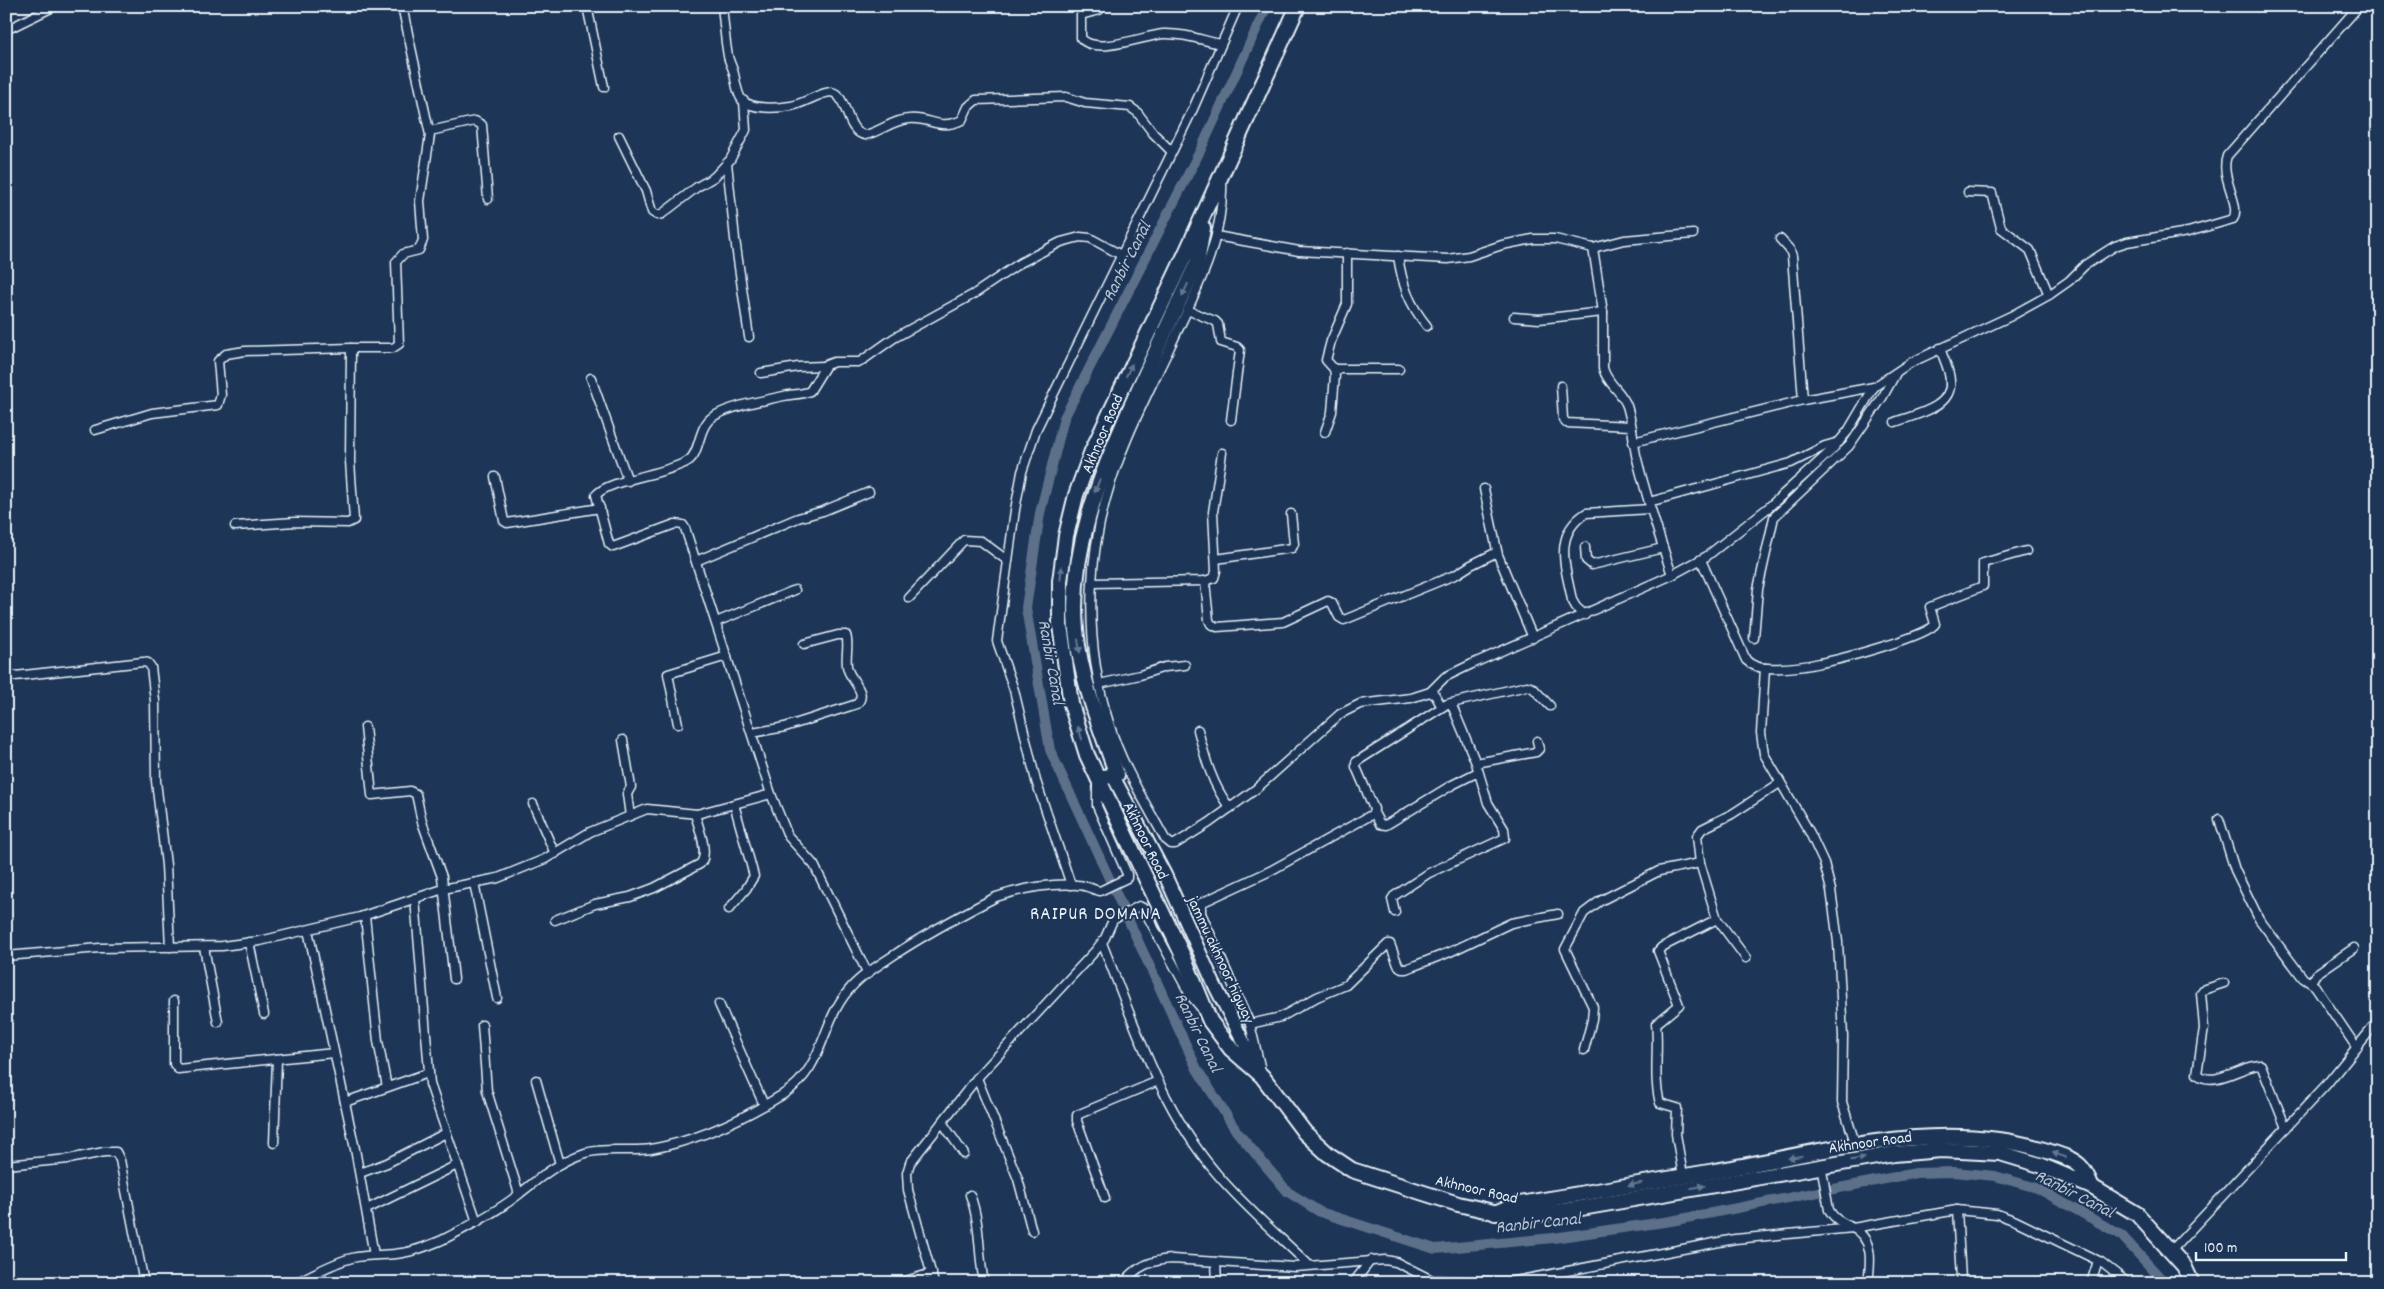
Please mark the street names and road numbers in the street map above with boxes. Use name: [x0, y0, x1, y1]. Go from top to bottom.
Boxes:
street label: Akhnoor Road: [1076, 391, 1130, 477]
street label: Akhnoor Road: [1116, 798, 1173, 884]
street label: jammu akhnoor higway: [1179, 891, 1260, 1028]
street label: Akhnoor Road: [1827, 1126, 1913, 1161]
street label: Akhnoor Road: [1433, 1170, 1520, 1211]

